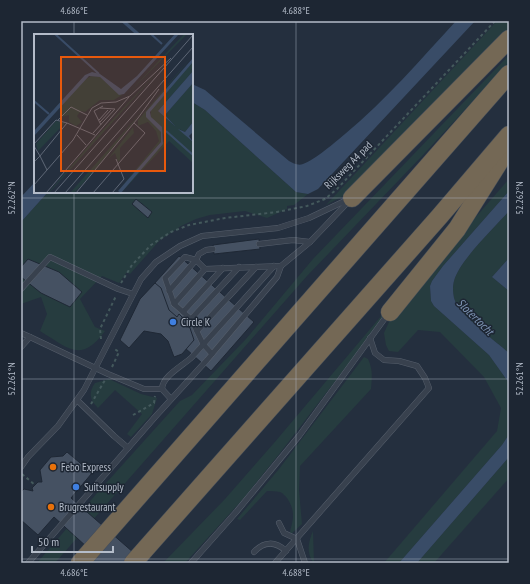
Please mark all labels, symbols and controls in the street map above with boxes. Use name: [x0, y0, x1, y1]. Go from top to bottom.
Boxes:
text: 4.686°E: [60, 4, 88, 17]
text: 4.688°E: [282, 4, 310, 17]
inset map: [34, 34, 193, 193]
street label: Rijksweg A4 pad: [321, 138, 375, 192]
text: 52.262°N: [5, 181, 18, 215]
text: 52.262°N: [513, 181, 526, 215]
water label: Slotertocht: [454, 295, 498, 339]
place label: Circle K: [181, 315, 211, 329]
marker: Circle K: [168, 317, 178, 327]
text: 52.261°N: [5, 362, 18, 396]
text: 52.261°N: [513, 362, 526, 396]
place label: Febo Express: [61, 460, 111, 474]
marker: Febo Express: [48, 462, 58, 472]
place label: Suitsupply: [84, 480, 125, 494]
marker: Suitsupply: [71, 482, 81, 492]
place label: Brugrestaurant: [59, 500, 115, 514]
marker: Brugrestaurant: [46, 502, 56, 512]
scale bar: [32, 528, 113, 554]
text: 50 m: [38, 534, 59, 549]
text: 4.686°E: [60, 566, 88, 579]
text: 4.688°E: [282, 566, 310, 579]

